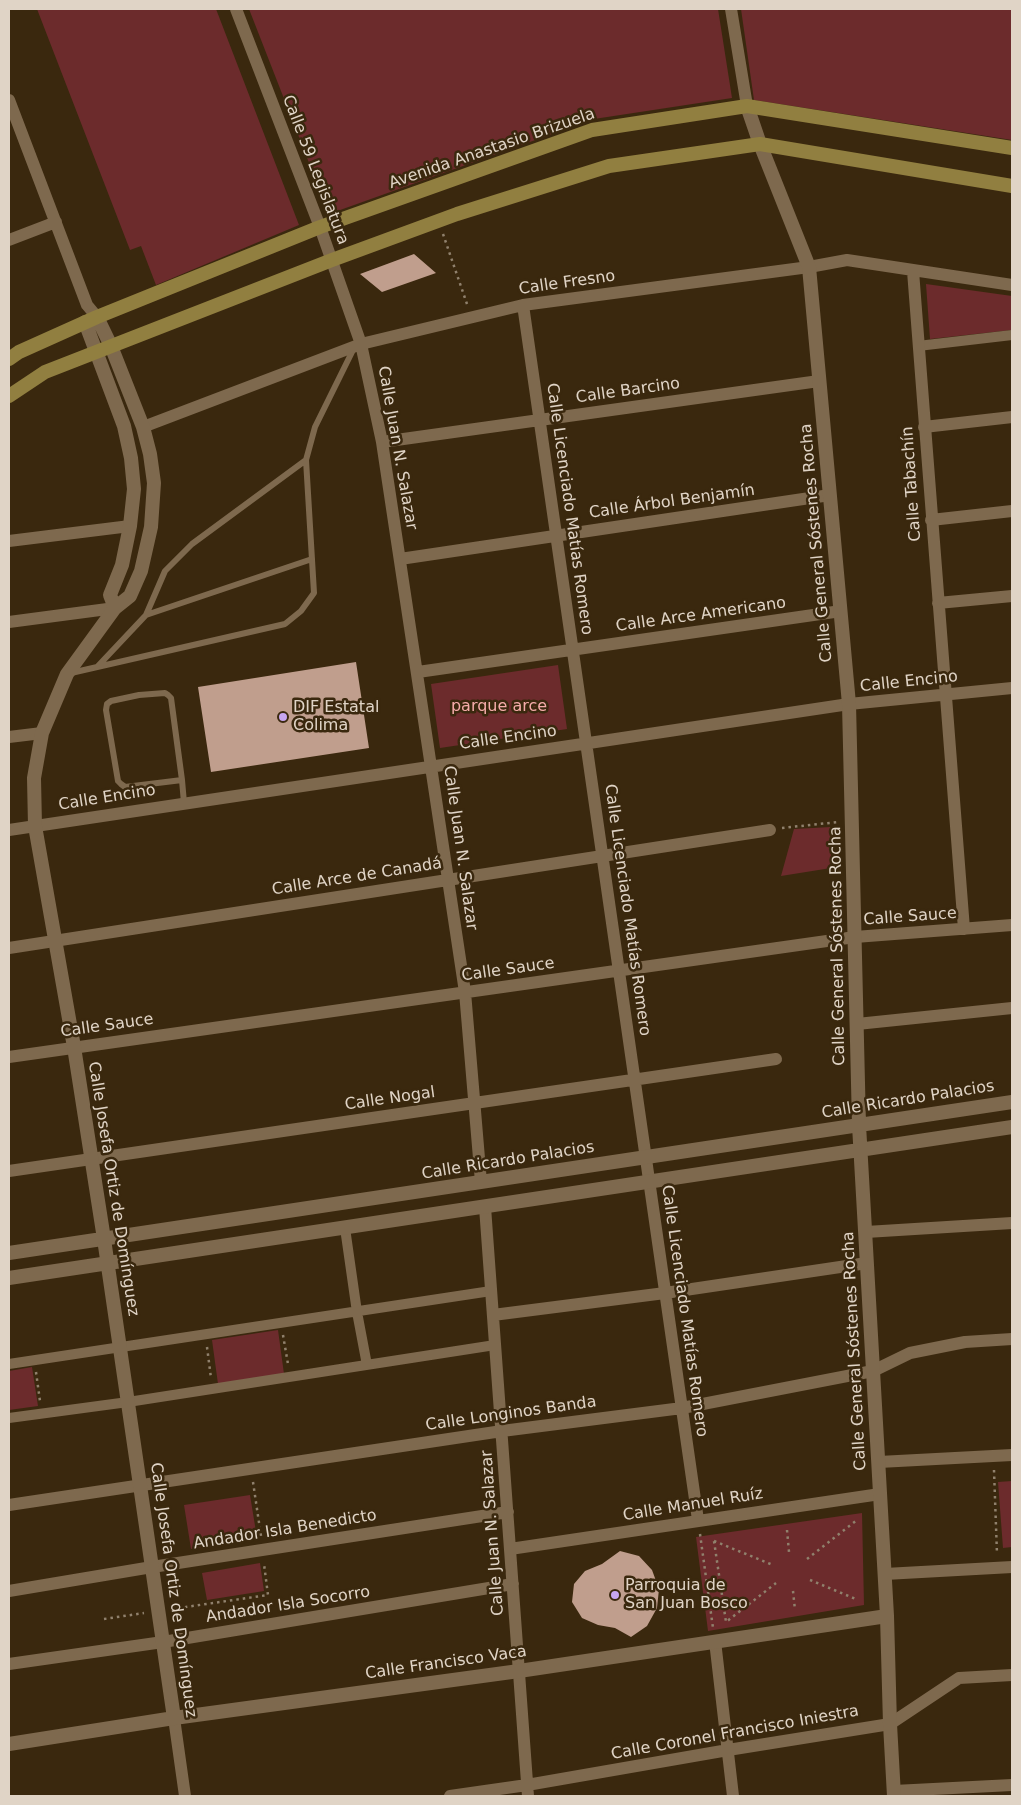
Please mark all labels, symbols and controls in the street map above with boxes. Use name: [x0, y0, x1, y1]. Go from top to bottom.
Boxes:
street label: Calle 59 Legislatura: [278, 92, 352, 248]
street label: Avenida Anastasio Brizuela: [386, 105, 598, 193]
street label: Calle Fresno: [518, 267, 616, 299]
street label: Calle Juan N. Salazar: [373, 365, 421, 531]
street label: Calle Barcino: [575, 374, 681, 408]
street label: Calle Licenciado Matías Romero: [542, 382, 596, 636]
street label: Calle General Sóstenes Rocha: [797, 423, 837, 663]
street label: Calle Tabachín: [898, 426, 926, 542]
street label: Calle Árbol Benjamín: [588, 481, 756, 523]
street label: Calle Arce Americano: [615, 594, 787, 636]
street label: Calle Encino: [859, 667, 959, 697]
park label: parque arce: [451, 697, 547, 717]
place label: DIF Estatal Colima: [293, 698, 379, 736]
marker: DIF Estatal Colima: [277, 711, 289, 723]
street label: Calle Encino: [458, 722, 558, 754]
street label: Calle Juan N. Salazar: [439, 765, 481, 931]
street label: Calle Encino: [57, 781, 157, 815]
street label: Calle Licenciado Matías Romero: [600, 783, 654, 1037]
street label: Calle General Sóstenes Rocha: [826, 826, 850, 1066]
street label: Calle Arce de Canadá: [271, 854, 443, 900]
street label: Calle Sauce: [863, 904, 957, 930]
street label: Calle Sauce: [460, 954, 556, 986]
street label: Calle Sauce: [59, 1010, 155, 1042]
street label: Calle Josefa Ortiz de Domínguez: [83, 1060, 143, 1318]
street label: Calle Ricardo Palacios: [820, 1077, 996, 1123]
street label: Calle Nogal: [344, 1083, 436, 1115]
street label: Calle Ricardo Palacios: [420, 1138, 596, 1184]
street label: Calle Licenciado Matías Romero: [657, 1184, 711, 1438]
street label: Calle General Sóstenes Rocha: [839, 1231, 871, 1471]
street label: Calle Longinos Banda: [424, 1393, 598, 1435]
street label: Calle Juan N. Salazar: [478, 1450, 508, 1616]
street label: Calle Josefa Ortiz de Domínguez: [146, 1461, 200, 1719]
street label: Calle Manuel Ruíz: [622, 1484, 764, 1526]
street label: Andador Isla Benedicto: [192, 1506, 378, 1554]
place label: Parroquia de San Juan Bosco: [625, 1576, 748, 1614]
street label: Andador Isla Socorro: [205, 1583, 371, 1627]
marker: Parroquia de San Juan Bosco: [609, 1589, 621, 1601]
street label: Calle Francisco Vaca: [364, 1642, 528, 1684]
street label: Calle Coronel Francisco Iniestra: [610, 1702, 860, 1764]

